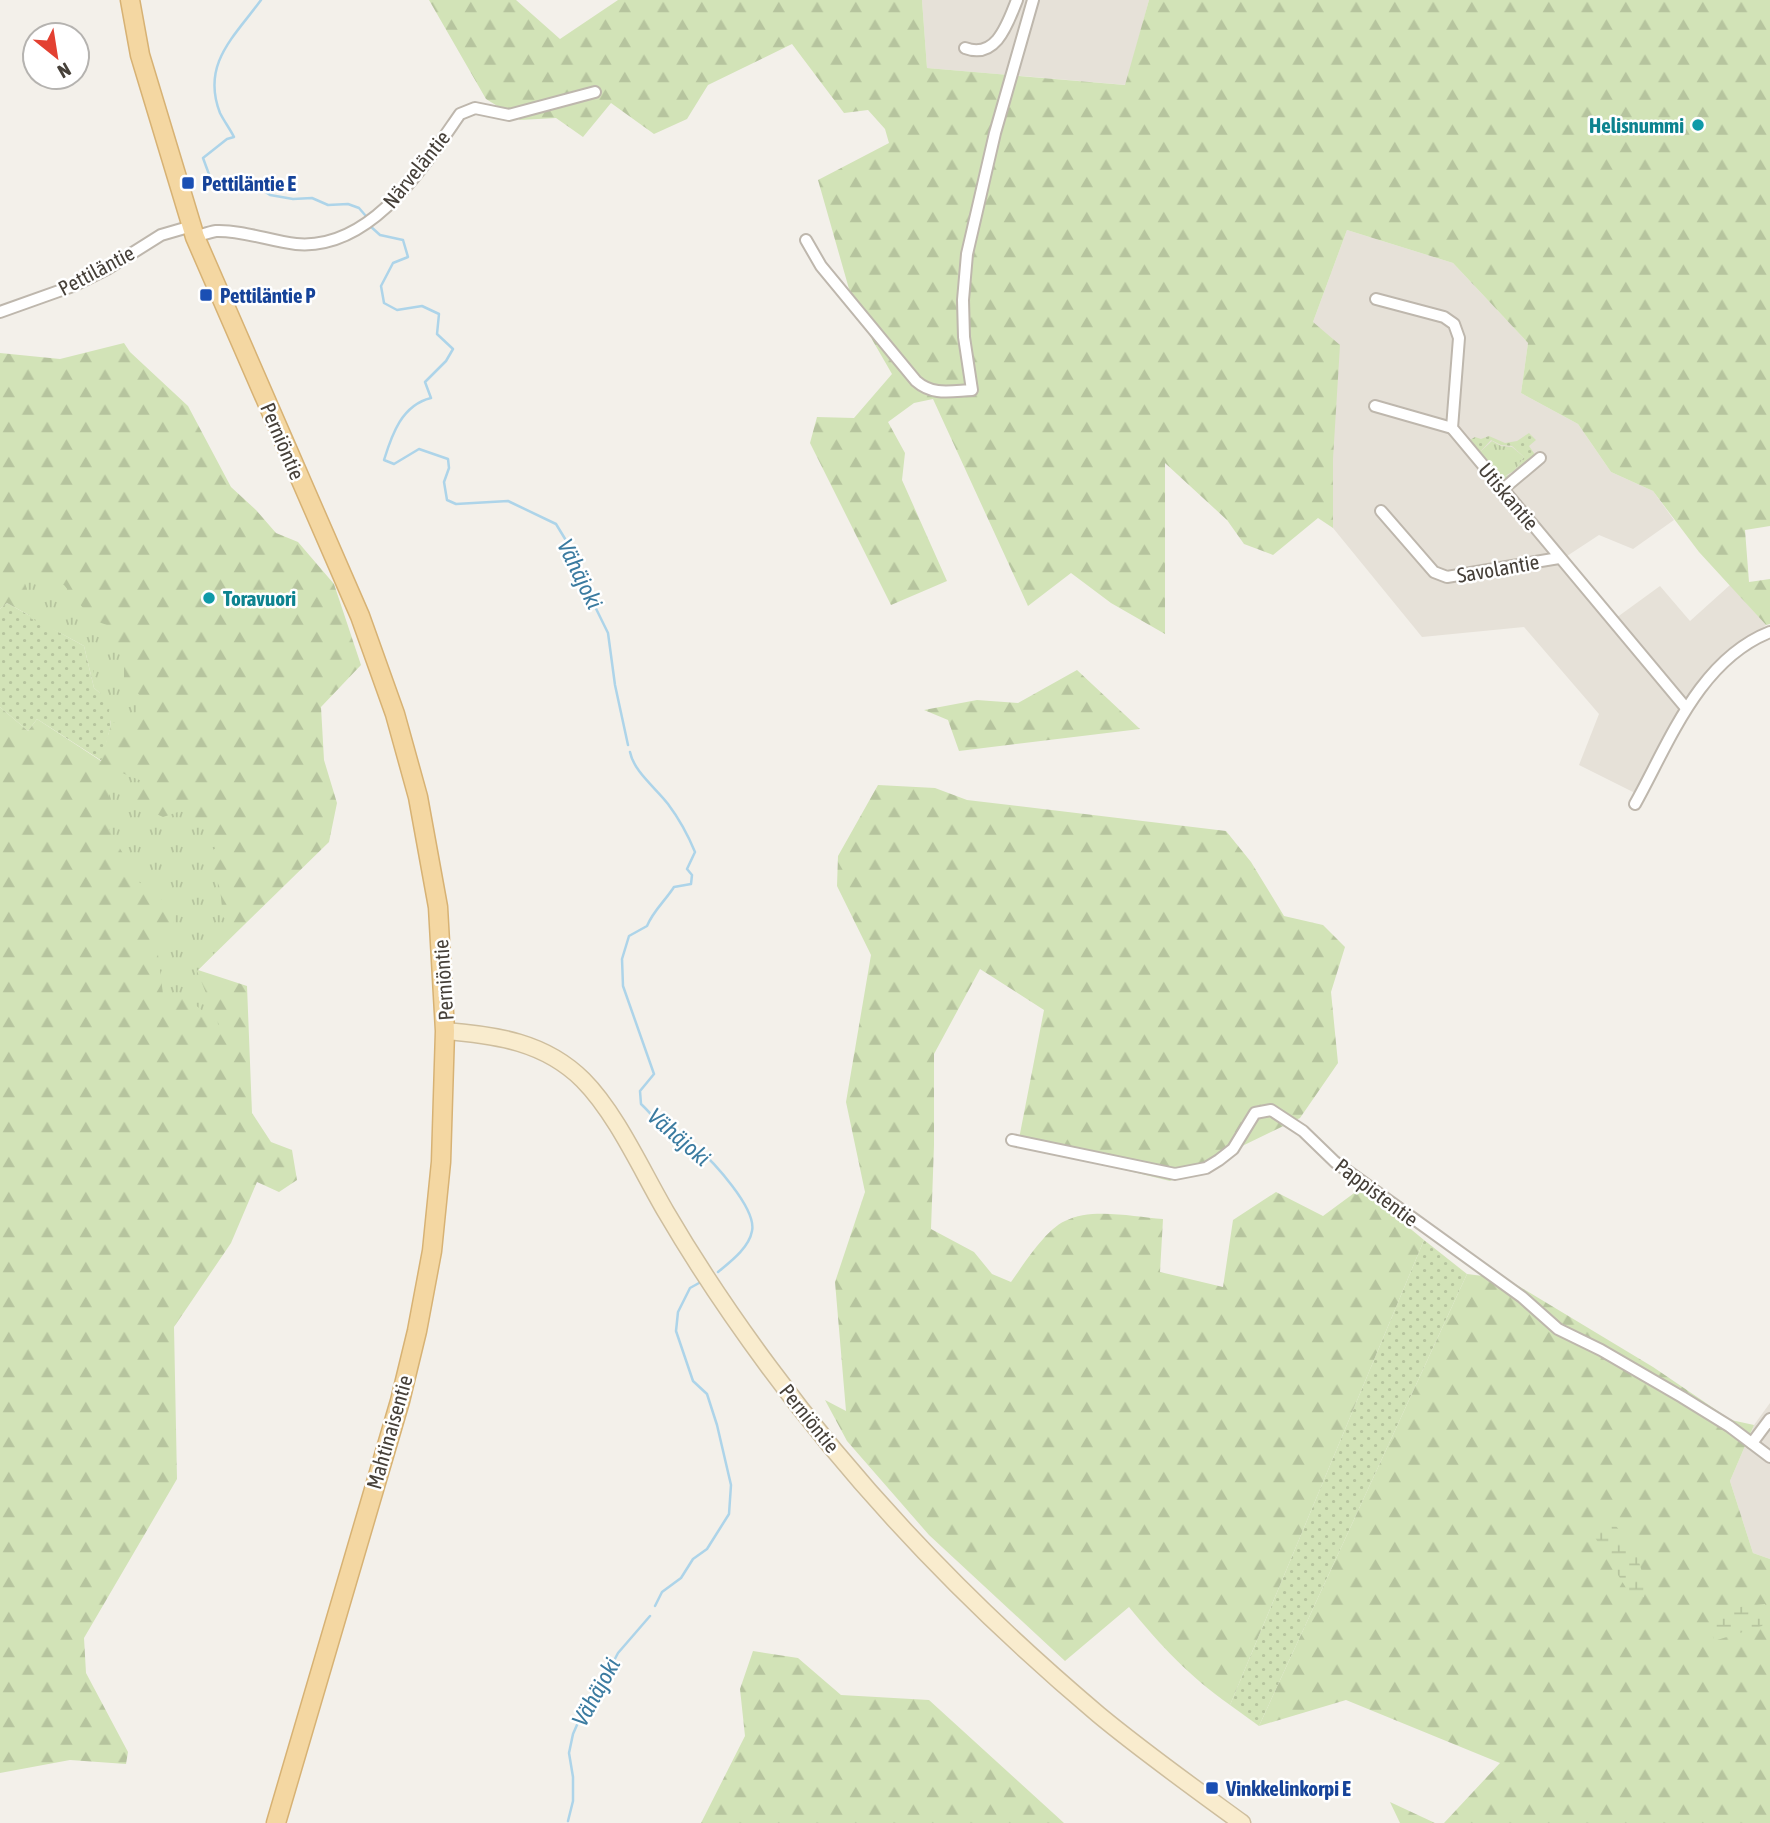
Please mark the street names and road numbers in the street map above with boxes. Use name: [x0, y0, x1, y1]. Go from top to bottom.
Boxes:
street label: Närveläntie: [378, 126, 454, 212]
street label: Pettiläntie: [54, 240, 138, 300]
street label: Perniöntie: [256, 399, 310, 483]
street label: Utiskantie: [1474, 458, 1544, 534]
street label: Savolantie: [1455, 549, 1541, 587]
street label: Perniöntie: [428, 939, 458, 1021]
street label: Pappistentie: [1331, 1153, 1423, 1231]
street label: Mahtinaisentie: [361, 1372, 417, 1492]
street label: Perniöntie: [775, 1379, 845, 1457]

